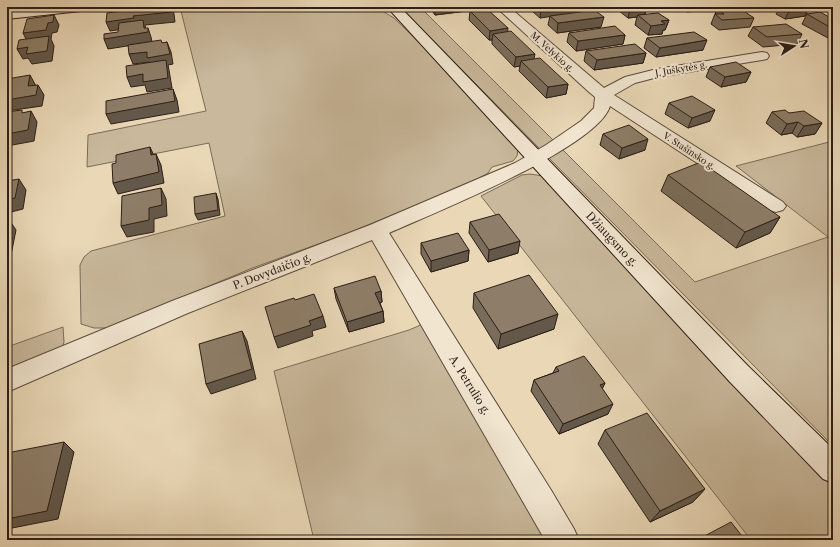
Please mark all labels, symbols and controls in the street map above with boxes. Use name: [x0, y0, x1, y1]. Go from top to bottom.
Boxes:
north arrow: [774, 26, 814, 66]
street label: M. Velykio g.: [528, 29, 576, 74]
text: N: [796, 38, 812, 50]
street label: J. Juškytės g.: [652, 59, 708, 79]
street label: V. Stašinsko g.: [660, 129, 717, 172]
street label: Džiaugsmo g.: [583, 209, 641, 269]
street label: P. Dovydaičio g.: [231, 250, 313, 292]
street label: A. Petrulio g.: [446, 352, 494, 417]

